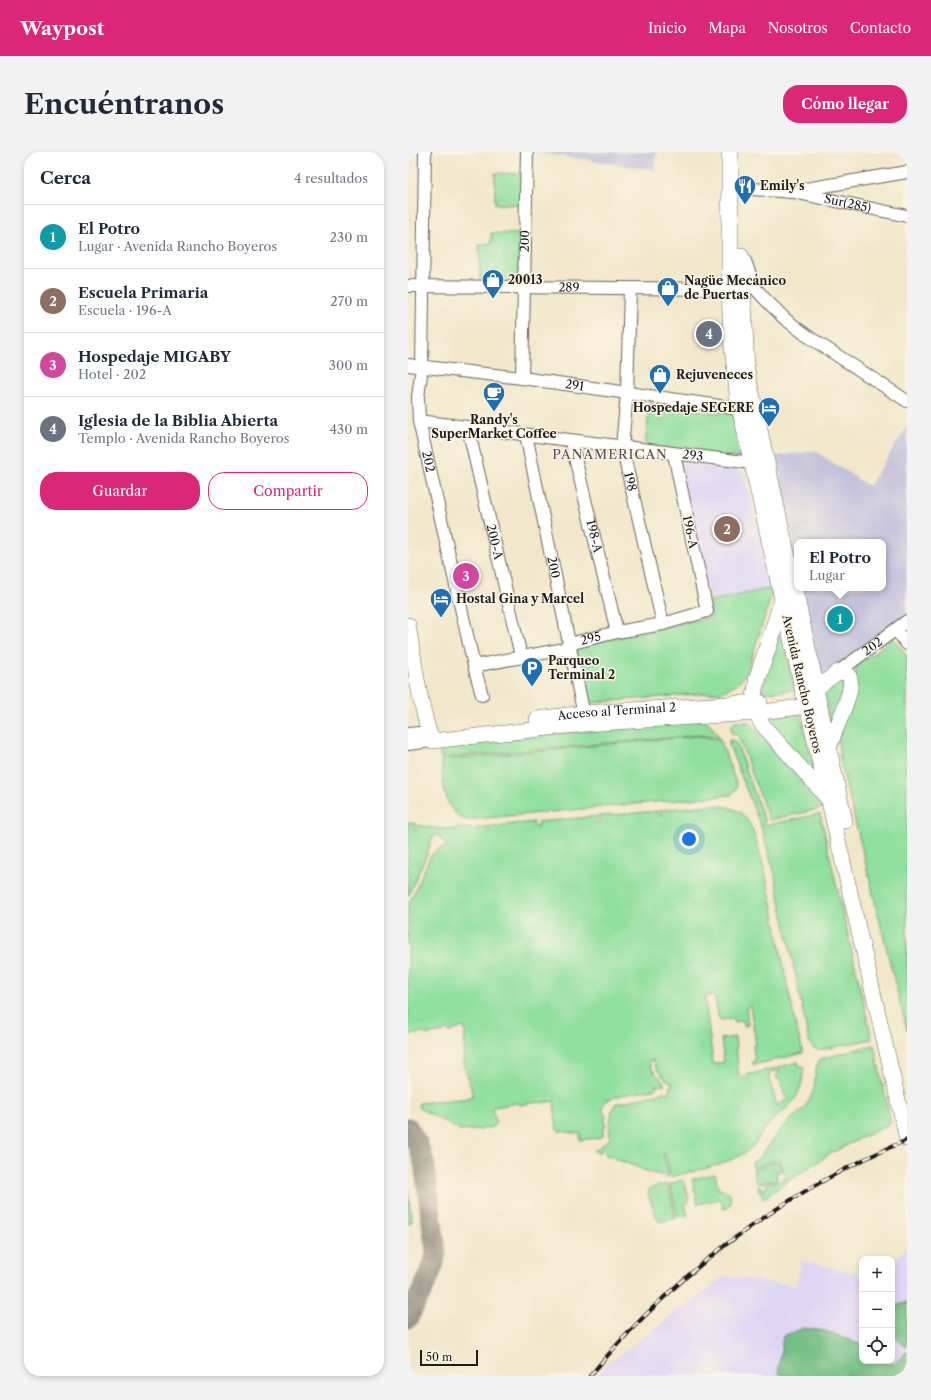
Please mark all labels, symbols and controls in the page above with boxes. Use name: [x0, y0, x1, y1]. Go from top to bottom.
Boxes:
text: Waypost: [20, 17, 104, 40]
text: Inicio: [648, 19, 686, 37]
text: Mapa: [708, 19, 746, 37]
text: Nosotros: [768, 19, 828, 37]
text: Contacto: [850, 19, 911, 37]
button: Cómo llegar: [783, 85, 907, 123]
text: Encuéntranos: [24, 87, 224, 121]
text: Cerca: [40, 168, 91, 188]
text: 4 resultados: [294, 170, 368, 186]
restaurant icon: Emily's: [732, 173, 758, 206]
place label: Emily's: [760, 178, 805, 193]
street label: Sur(285): [823, 191, 873, 215]
text: El Potro: [78, 219, 140, 238]
text: 1: [50, 229, 56, 245]
text: 230 m: [330, 229, 368, 245]
street label: 200: [517, 230, 532, 252]
text: Lugar · Avenida Rancho Boyeros: [78, 238, 277, 254]
shop icon: 20013: [480, 267, 506, 300]
place label: 20013: [508, 272, 543, 287]
place label: Nagüe Mecánico de Puertas: [684, 273, 786, 302]
shop icon: Nagüe Mecánico de Puertas: [655, 275, 681, 308]
street label: 289: [558, 279, 580, 295]
text: Escuela Primaria: [78, 283, 209, 302]
text: 2: [49, 293, 57, 309]
text: 270 m: [330, 293, 368, 309]
text: Escuela · 196-A: [78, 302, 172, 318]
pin: 4: [696, 319, 722, 349]
text: Hospedaje MIGABY: [78, 347, 231, 366]
text: 3: [49, 357, 57, 373]
text: 300 m: [329, 357, 368, 373]
shop icon: Rejuveneces: [647, 362, 673, 395]
text: Hotel · 202: [78, 366, 146, 382]
place label: Rejuveneces: [676, 367, 754, 382]
street label: 291: [564, 376, 585, 394]
cafe icon: Randy's SuperMarket Coffee: [481, 380, 507, 413]
hotel icon: Hospedaje SEGERE: [756, 395, 782, 428]
place label: Hospedaje SEGERE: [633, 400, 754, 415]
text: Iglesia de la Biblia Abierta: [78, 411, 278, 430]
place label: Randy's SuperMarket Coffee: [431, 412, 557, 441]
text: 4: [49, 421, 57, 437]
text: 430 m: [330, 421, 368, 437]
text: Templo · Avenida Rancho Boyeros: [78, 430, 289, 446]
district label: PANAMERICAN: [552, 446, 668, 462]
street label: 293: [682, 446, 704, 464]
street label: 202: [419, 449, 438, 474]
street label: 198: [621, 471, 640, 493]
button: Guardar: [40, 472, 200, 510]
button: Compartir: [208, 472, 368, 510]
street label: 196-A: [680, 514, 702, 551]
pin: 2: [714, 514, 740, 544]
street label: 198-A: [583, 518, 606, 555]
street label: 200-A: [484, 522, 507, 562]
popup: [794, 539, 886, 591]
text: El Potro: [809, 548, 871, 567]
street label: 200: [544, 555, 563, 579]
pin: 3: [453, 561, 479, 591]
text: Lugar: [809, 567, 845, 583]
hotel icon: Hostal Gina y Marcel: [428, 586, 454, 619]
place label: Hostal Gina y Marcel: [456, 591, 584, 606]
pin: 1: [827, 604, 853, 634]
street label: Avenida Rancho Boyeros: [779, 612, 826, 755]
street label: 295: [579, 628, 602, 648]
street label: 202: [859, 634, 885, 658]
place label: Parqueo Terminal 2: [548, 653, 615, 682]
parking icon: Parqueo Terminal 2: [519, 655, 545, 688]
street label: Acceso al Terminal 2: [555, 699, 676, 723]
your location: [679, 829, 699, 849]
map controls: [859, 1256, 895, 1364]
button: +: [859, 1256, 895, 1292]
button: −: [859, 1292, 895, 1328]
button: locate: [859, 1328, 895, 1364]
scale bar: [420, 1348, 478, 1367]
text: 50 m: [426, 1350, 452, 1364]

